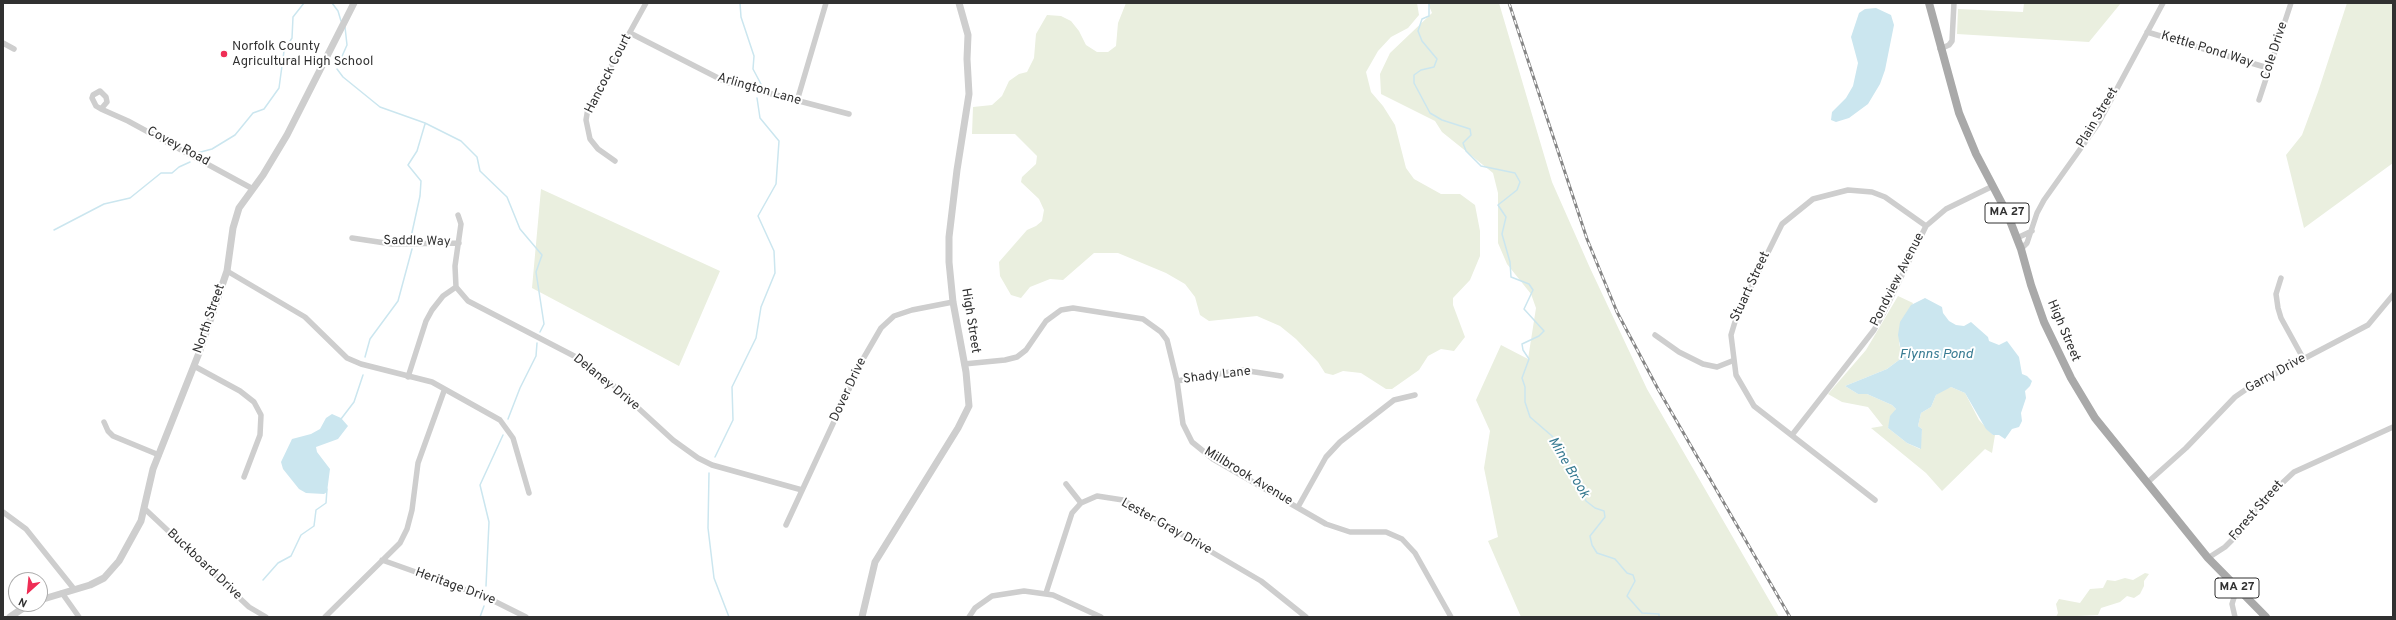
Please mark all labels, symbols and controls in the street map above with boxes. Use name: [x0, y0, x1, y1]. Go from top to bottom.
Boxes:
street label: Cole Drive: [2258, 20, 2292, 82]
street label: Kettle Pond Way: [2159, 29, 2255, 71]
street label: Hancock Court: [582, 32, 636, 116]
place label: Norfolk County Agricultural High School: [232, 39, 373, 70]
marker: Norfolk County Agricultural High School: [219, 49, 229, 59]
street label: Arlington Lane: [715, 71, 803, 109]
street label: Plain Street: [2074, 85, 2122, 151]
street label: Covey Road: [144, 124, 212, 170]
road number: MA 27: [1985, 203, 2029, 223]
street label: Pondview Avenue: [1868, 231, 1928, 329]
street label: Saddle Way: [383, 234, 451, 250]
street label: Stuart Street: [1728, 249, 1774, 325]
street label: North Street: [191, 282, 229, 356]
street label: High Street: [957, 287, 983, 355]
street label: High Street: [2043, 298, 2083, 364]
water label: Flynns Pond: [1899, 347, 1973, 363]
street label: Delaney Drive: [570, 351, 642, 415]
street label: Garry Drive: [2243, 351, 2309, 397]
street label: Dover Drive: [827, 356, 871, 424]
street label: Shady Lane: [1182, 364, 1252, 388]
water label: Mine Brook: [1544, 434, 1592, 502]
street label: Millbrook Avenue: [1201, 444, 1295, 510]
street label: Forest Street: [2227, 478, 2287, 544]
street label: Lester Gray Drive: [1118, 496, 1214, 558]
street label: Buckboard Drive: [163, 526, 245, 604]
street label: Heritage Drive: [413, 565, 497, 609]
north arrow: [8, 572, 48, 612]
road number: MA 27: [2215, 578, 2259, 598]
text: N: [16, 594, 30, 610]

